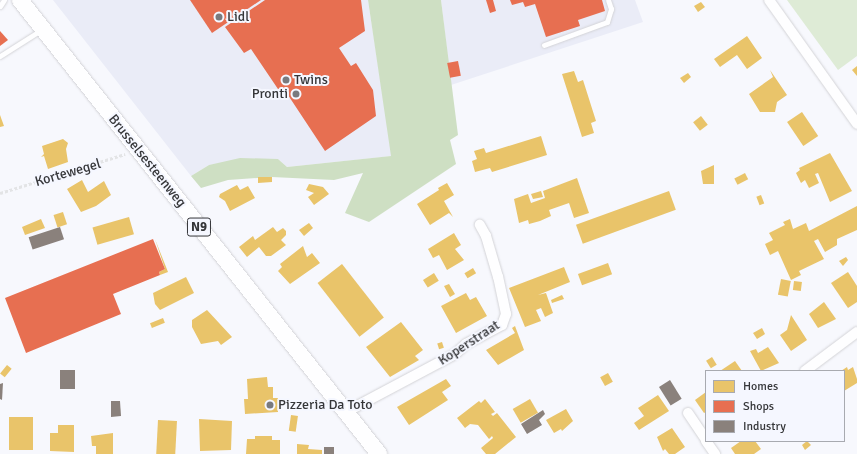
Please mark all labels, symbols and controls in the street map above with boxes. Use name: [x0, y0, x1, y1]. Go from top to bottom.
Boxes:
place label: Lidl: [227, 9, 249, 25]
marker: Lidl: [214, 12, 224, 22]
place label: Twins: [294, 72, 328, 88]
marker: Twins: [281, 75, 291, 85]
place label: Pronti: [252, 86, 288, 102]
marker: Pronti: [291, 89, 301, 99]
street label: Brusselsesteenweg: [105, 111, 189, 211]
street label: Kortewegel: [33, 156, 103, 190]
road number: N9: [186, 216, 212, 238]
street label: Koperstraat: [435, 317, 503, 369]
legend: [705, 370, 845, 442]
text: Homes: [743, 379, 778, 394]
place label: Pizzeria Da Toto: [278, 397, 372, 413]
text: Shops: [743, 399, 774, 414]
marker: Pizzeria Da Toto: [265, 400, 275, 410]
text: Industry: [743, 419, 786, 434]

